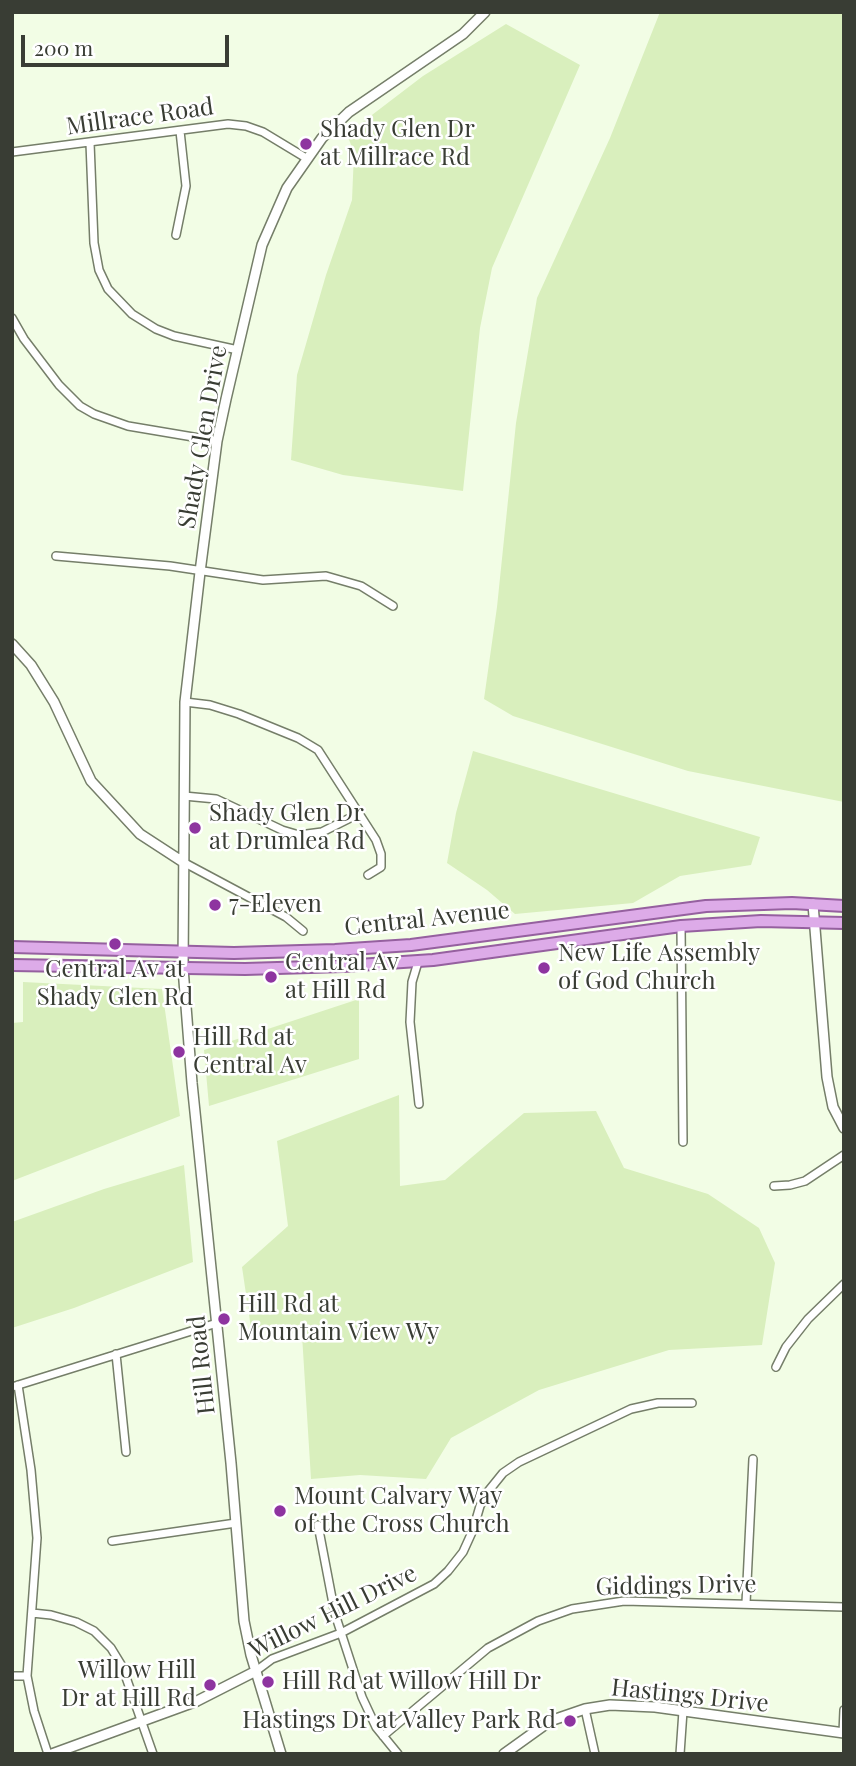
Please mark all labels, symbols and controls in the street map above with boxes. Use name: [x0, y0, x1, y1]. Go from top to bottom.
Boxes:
scale bar: [24, 21, 233, 65]
text: 200 m: [34, 33, 93, 61]
street label: Millrace Road: [64, 92, 216, 142]
place label: Shady Glen Dr at Millrace Rd: [320, 116, 475, 172]
marker: Shady Glen Dr at Millrace Rd: [298, 136, 314, 152]
street label: Shady Glen Drive: [173, 343, 233, 531]
place label: Shady Glen Dr at Drumlea Rd: [209, 800, 365, 856]
marker: Shady Glen Dr at Drumlea Rd: [187, 820, 203, 836]
place label: 7-Eleven: [229, 891, 322, 919]
street label: Central Avenue: [343, 896, 511, 942]
marker: 7-Eleven: [207, 897, 223, 913]
marker: Central Av at Shady Glen Rd: [107, 936, 123, 952]
place label: New Life Assembly of God Church: [558, 940, 760, 996]
place label: Central Av at Hill Rd: [285, 949, 399, 1005]
place label: Central Av at Shady Glen Rd: [37, 956, 193, 1012]
marker: New Life Assembly of God Church: [536, 960, 552, 976]
marker: Central Av at Hill Rd: [263, 969, 279, 985]
place label: Hill Rd at Central Av: [193, 1024, 307, 1080]
marker: Hill Rd at Central Av: [171, 1044, 187, 1060]
place label: Hill Rd at Mountain View Wy: [238, 1291, 439, 1347]
marker: Hill Rd at Mountain View Wy: [216, 1311, 232, 1327]
street label: Hill Road: [182, 1314, 222, 1416]
place label: Mount Calvary Way of the Cross Church: [294, 1483, 510, 1539]
marker: Mount Calvary Way of the Cross Church: [272, 1503, 288, 1519]
street label: Willow Hill Drive: [245, 1559, 421, 1665]
street label: Giddings Drive: [595, 1570, 757, 1602]
place label: Willow Hill Dr at Hill Rd: [61, 1657, 196, 1713]
place label: Hill Rd at Willow Hill Dr: [282, 1668, 541, 1696]
street label: Hastings Drive: [610, 1673, 770, 1719]
marker: Hill Rd at Willow Hill Dr: [260, 1674, 276, 1690]
marker: Willow Hill Dr at Hill Rd: [202, 1677, 218, 1693]
place label: Hastings Dr at Valley Park Rd: [242, 1707, 556, 1735]
marker: Hastings Dr at Valley Park Rd: [562, 1713, 578, 1729]

